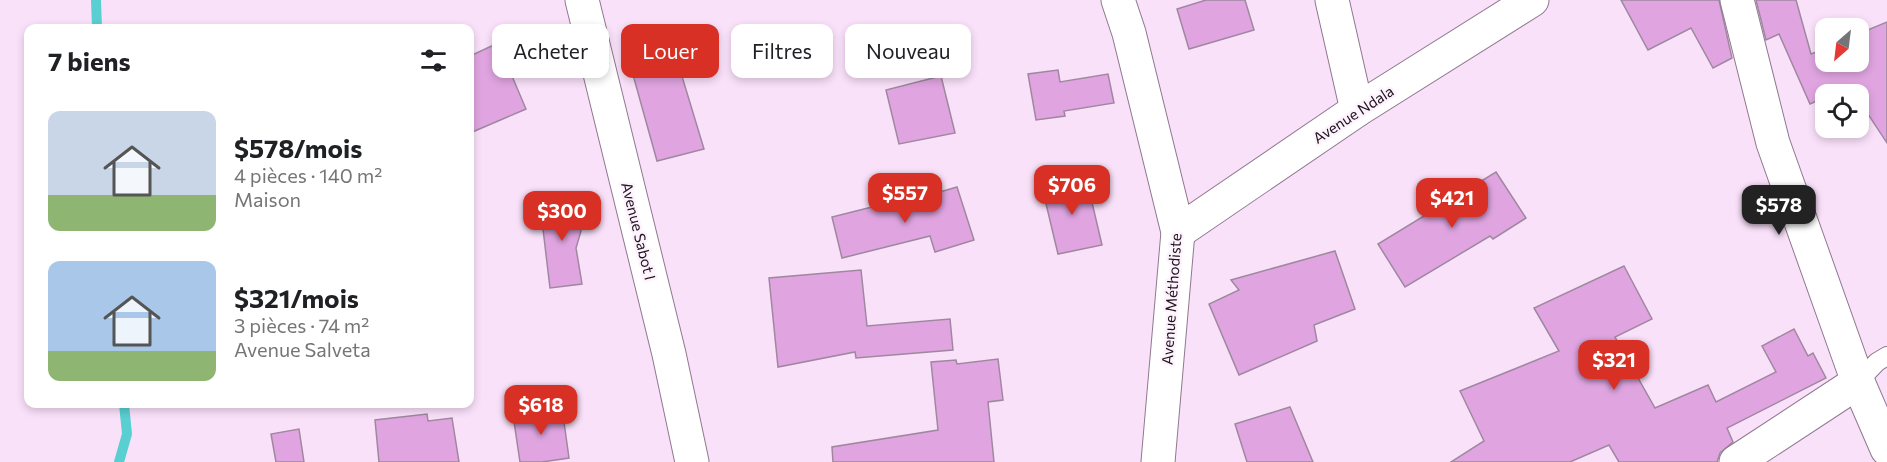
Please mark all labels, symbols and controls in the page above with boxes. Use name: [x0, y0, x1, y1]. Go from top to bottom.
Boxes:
north arrow: [1815, 18, 1869, 72]
map controls: [1815, 18, 1869, 138]
chip: Acheter: [492, 24, 609, 78]
chip: Louer: [621, 24, 719, 78]
chip: Filtres: [731, 24, 833, 78]
chip: Nouveau: [845, 24, 971, 78]
icon: filters: [417, 44, 450, 77]
text: 7 biens: [48, 45, 131, 76]
street label: Avenue Ndala: [1309, 81, 1397, 147]
button: locate: [1815, 84, 1869, 138]
text: $578/mois: [234, 132, 362, 163]
icon: home: [96, 135, 168, 207]
text: 4 pièces · 140 m²: [234, 163, 382, 187]
pin: $706: [1036, 165, 1108, 216]
text: $706: [1048, 172, 1096, 196]
pin: $557: [869, 173, 941, 224]
pin: $421: [1416, 178, 1488, 229]
street label: Avenue Sabot I: [618, 180, 660, 282]
text: $557: [882, 180, 928, 204]
text: $421: [1430, 185, 1474, 209]
pin: $578: [1743, 185, 1815, 236]
text: Maison: [234, 187, 301, 211]
pin: $300: [526, 191, 598, 242]
text: $578: [1756, 192, 1802, 216]
text: $300: [537, 198, 587, 222]
street label: Avenue Méthodiste: [1157, 232, 1185, 365]
text: $321/mois: [234, 282, 359, 313]
icon: home: [96, 285, 168, 357]
text: 3 pièces · 74 m²: [234, 313, 369, 337]
text: Avenue Salveta: [234, 337, 371, 361]
pin: $321: [1578, 340, 1650, 391]
text: $321: [1592, 347, 1636, 371]
pin: $618: [505, 385, 577, 436]
text: $618: [518, 392, 564, 416]

